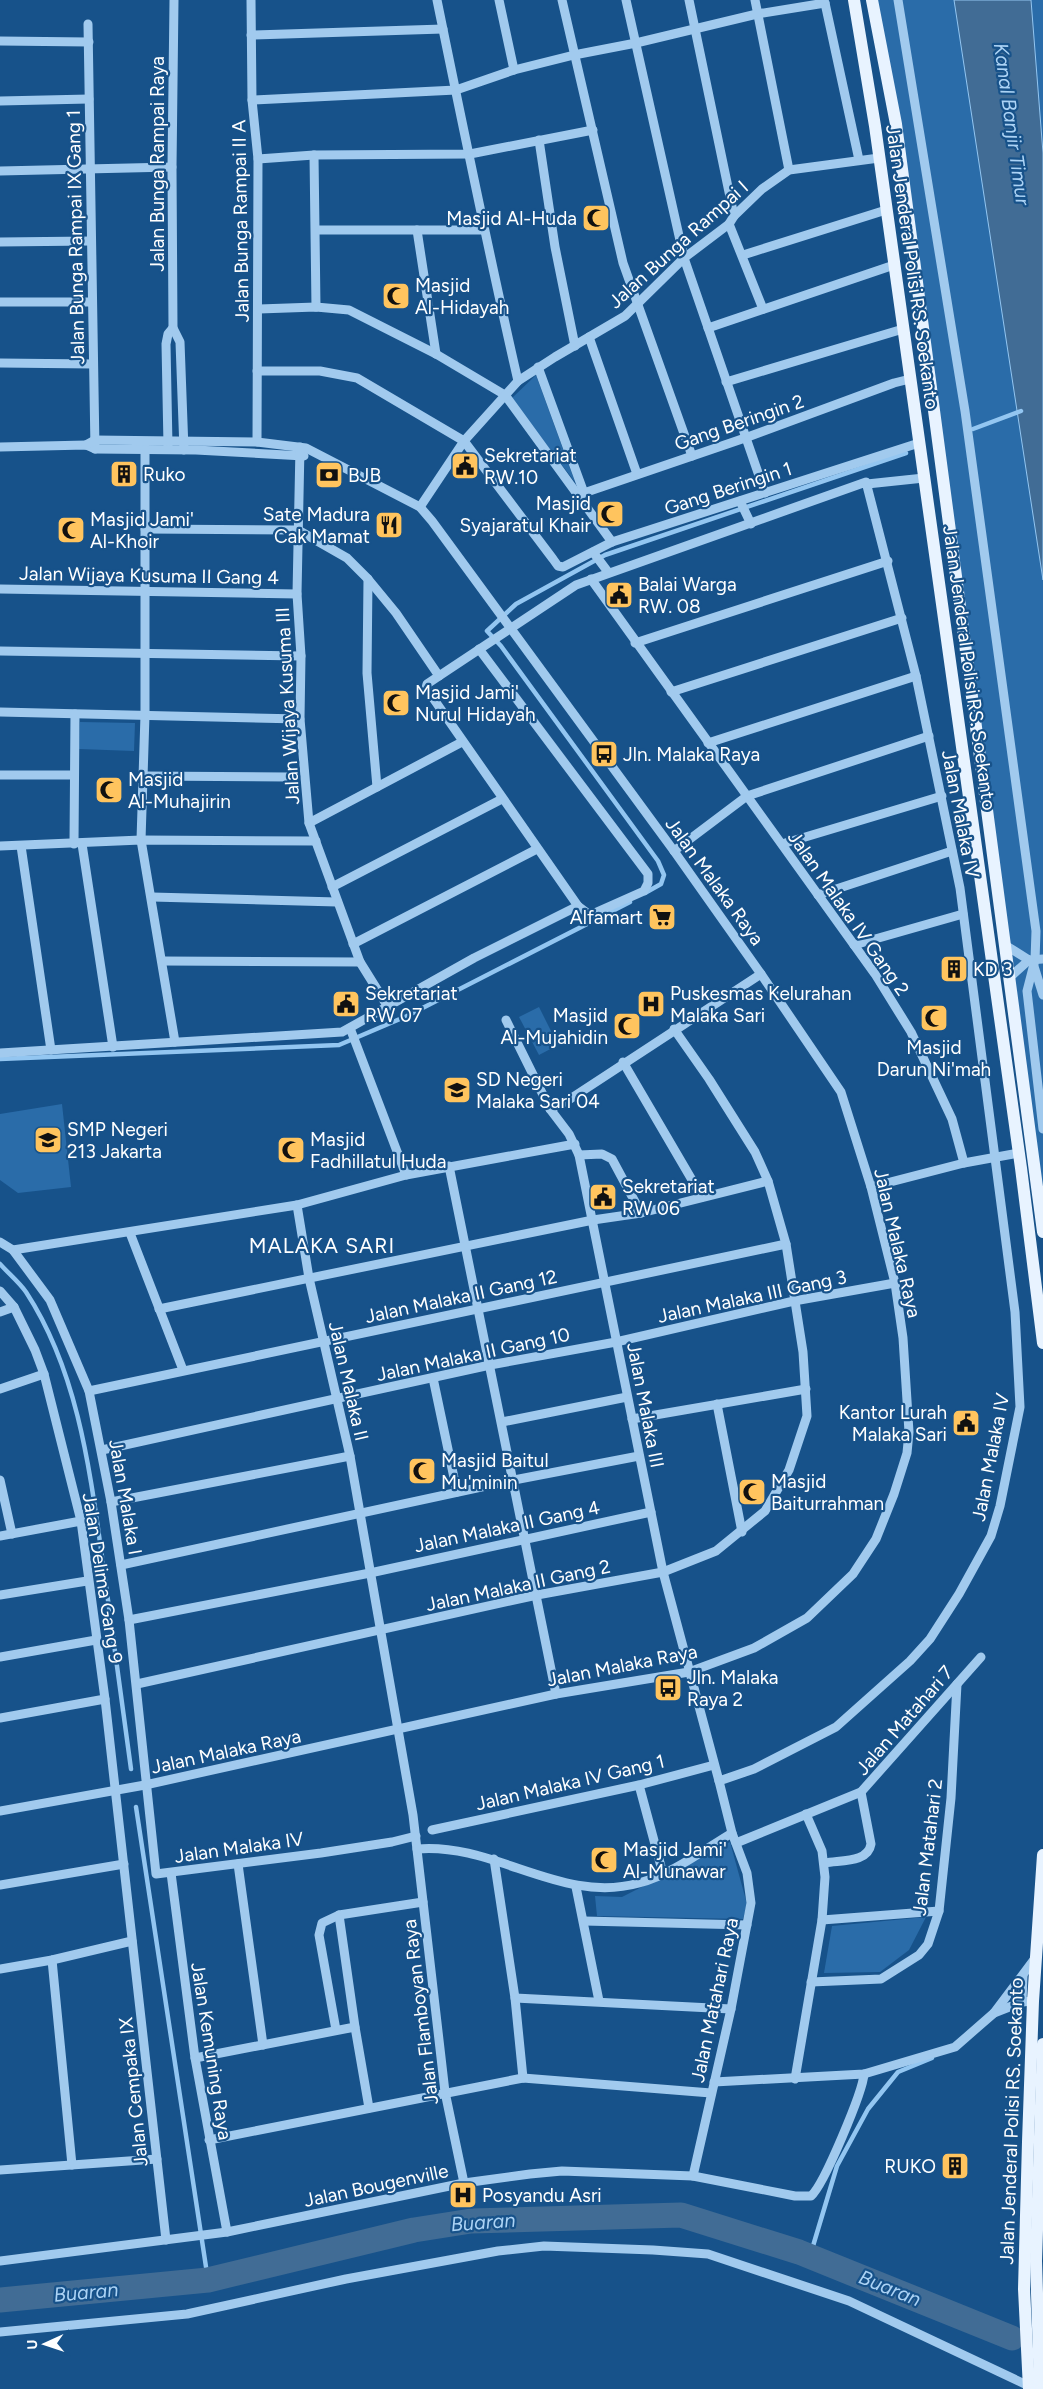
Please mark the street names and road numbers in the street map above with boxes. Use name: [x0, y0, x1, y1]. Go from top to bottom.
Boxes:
street label: Jalan Bunga Rampai Raya: [146, 56, 169, 272]
street label: Jalan Bunga Rampai IX Gang 1: [62, 109, 89, 365]
street label: Jalan Bunga Rampai II A: [227, 119, 254, 322]
street label: Jalan Jenderal Polisi RS. Soekanto: [881, 123, 944, 411]
street label: Jalan Bunga Rampai I: [604, 176, 753, 313]
street label: Gang Beringin 2: [671, 390, 807, 455]
street label: Gang Beringin 1: [661, 457, 795, 520]
street label: Jalan Jenderal Polisi RS. Soekanto: [938, 524, 1001, 812]
street label: Jalan Wijaya Kusuma II Gang 4: [19, 562, 279, 589]
street label: Jalan Wijaya Kusuma III: [271, 607, 304, 805]
street label: Jalan Malaka IV: [937, 748, 984, 880]
street label: Jalan Malaka Raya: [660, 813, 769, 950]
street label: Jalan Malaka IV Gang 2: [783, 826, 914, 1000]
street label: Jalan Malaka Raya: [869, 1166, 926, 1320]
street label: Jalan Malaka II Gang 12: [363, 1265, 559, 1328]
street label: Jalan Malaka III Gang 3: [655, 1265, 849, 1328]
street label: Jalan Malaka II: [324, 1319, 373, 1443]
street label: Jalan Malaka II Gang 10: [374, 1323, 572, 1386]
street label: Jalan Malaka III: [622, 1341, 669, 1470]
street label: Jalan Malaka IV: [967, 1391, 1014, 1523]
street label: Jalan Malaka I: [104, 1438, 147, 1557]
street label: Jalan Delima Gang 9: [78, 1491, 127, 1665]
street label: Jalan Malaka II Gang 4: [412, 1496, 602, 1557]
street label: Jalan Malaka II Gang 2: [424, 1555, 612, 1616]
street label: Jalan Malaka Raya: [545, 1640, 699, 1691]
street label: Jalan Matahari 7: [851, 1661, 958, 1780]
street label: Jalan Malaka Raya: [149, 1724, 303, 1779]
street label: Jalan Malaka IV Gang 1: [473, 1750, 667, 1815]
street label: Jalan Matahari 2: [908, 1777, 947, 1917]
street label: Jalan Malaka IV: [173, 1827, 305, 1868]
street label: Jalan Matahari Raya: [686, 1916, 743, 2085]
street label: Jalan Flamboyan Raya: [398, 1918, 443, 2106]
street label: Jalan Kemuning Raya: [186, 1961, 237, 2142]
street label: Jalan Jenderal Polisi RS. Soekanto: [995, 1977, 1028, 2265]
street label: Jalan Cempaka IX: [114, 2016, 153, 2168]
street label: Jalan Bougenville: [302, 2159, 450, 2212]

